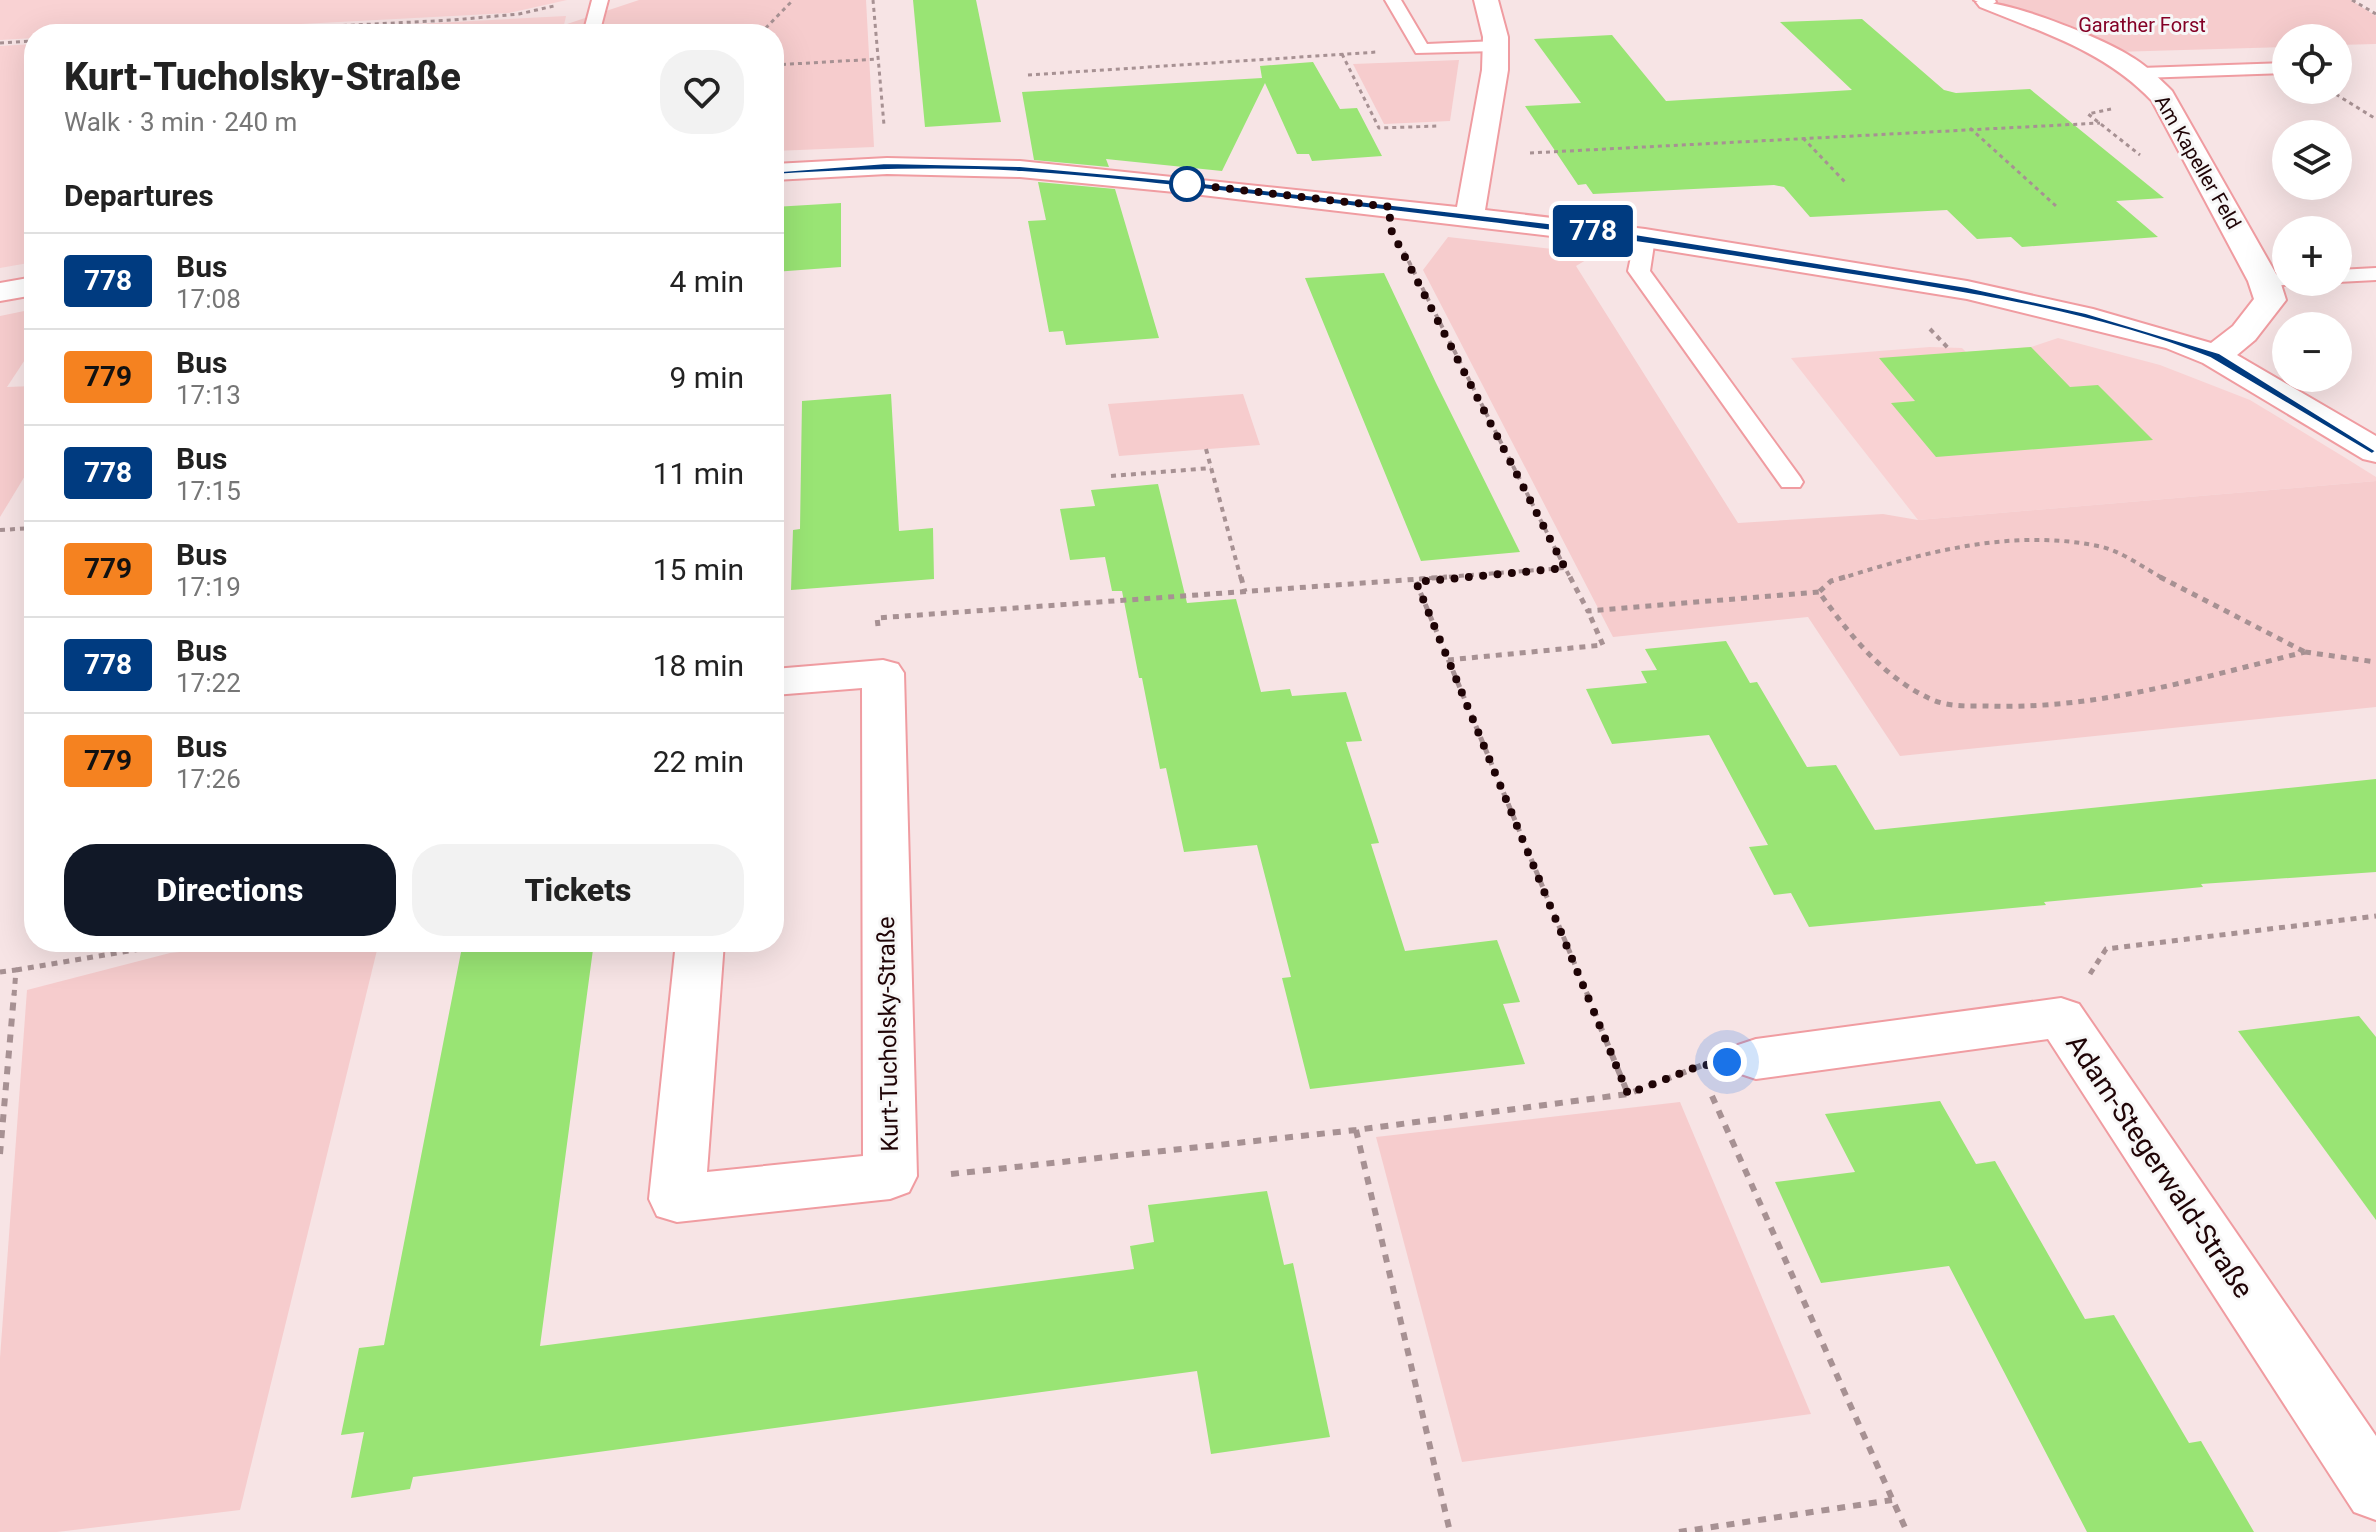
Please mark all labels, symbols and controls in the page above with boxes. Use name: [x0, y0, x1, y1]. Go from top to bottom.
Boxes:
park label: Garather Forst: [2078, 13, 2206, 37]
map controls: [2272, 24, 2352, 392]
button: locate: [2272, 24, 2352, 104]
button: heart: [660, 50, 744, 134]
text: Kurt-Tucholsky-Straße: [64, 55, 461, 99]
street label: Am Kapeller Feld: [2150, 91, 2246, 233]
text: Walk · 3 min · 240 m: [64, 107, 297, 137]
button: layers: [2272, 120, 2352, 200]
unlabelled marker: [1170, 167, 1204, 201]
text: Departures: [64, 178, 214, 213]
line badge: 778: [1547, 205, 1639, 257]
text: 778: [1569, 214, 1617, 247]
button: +: [2272, 216, 2352, 296]
text: Bus: [176, 249, 227, 284]
text: 778: [84, 264, 132, 297]
text: 4 min: [670, 264, 744, 299]
text: 17:08: [176, 284, 241, 314]
button: −: [2272, 312, 2352, 392]
text: Bus: [176, 345, 227, 380]
text: 779: [84, 360, 132, 393]
text: 9 min: [670, 360, 744, 395]
text: 17:13: [176, 380, 241, 410]
text: Bus: [176, 441, 227, 476]
text: 778: [84, 456, 132, 489]
text: 11 min: [653, 456, 744, 491]
text: 17:15: [176, 476, 241, 506]
text: Bus: [176, 537, 227, 572]
text: 779: [84, 552, 132, 585]
text: 15 min: [653, 552, 744, 587]
text: 17:19: [176, 572, 241, 602]
text: Bus: [176, 633, 227, 668]
text: 778: [84, 648, 132, 681]
text: 18 min: [653, 648, 744, 683]
text: 17:22: [176, 668, 241, 698]
text: Bus: [176, 729, 227, 764]
text: 779: [84, 744, 132, 777]
text: 22 min: [653, 744, 744, 779]
text: 17:26: [176, 764, 241, 794]
button: Directions: [64, 844, 396, 936]
button: Tickets: [412, 844, 744, 936]
street label: Kurt-Tucholsky-Straße: [872, 916, 904, 1152]
street label: Adam-Stegerwald-Straße: [2059, 1028, 2260, 1304]
your location: [1707, 1042, 1747, 1082]

